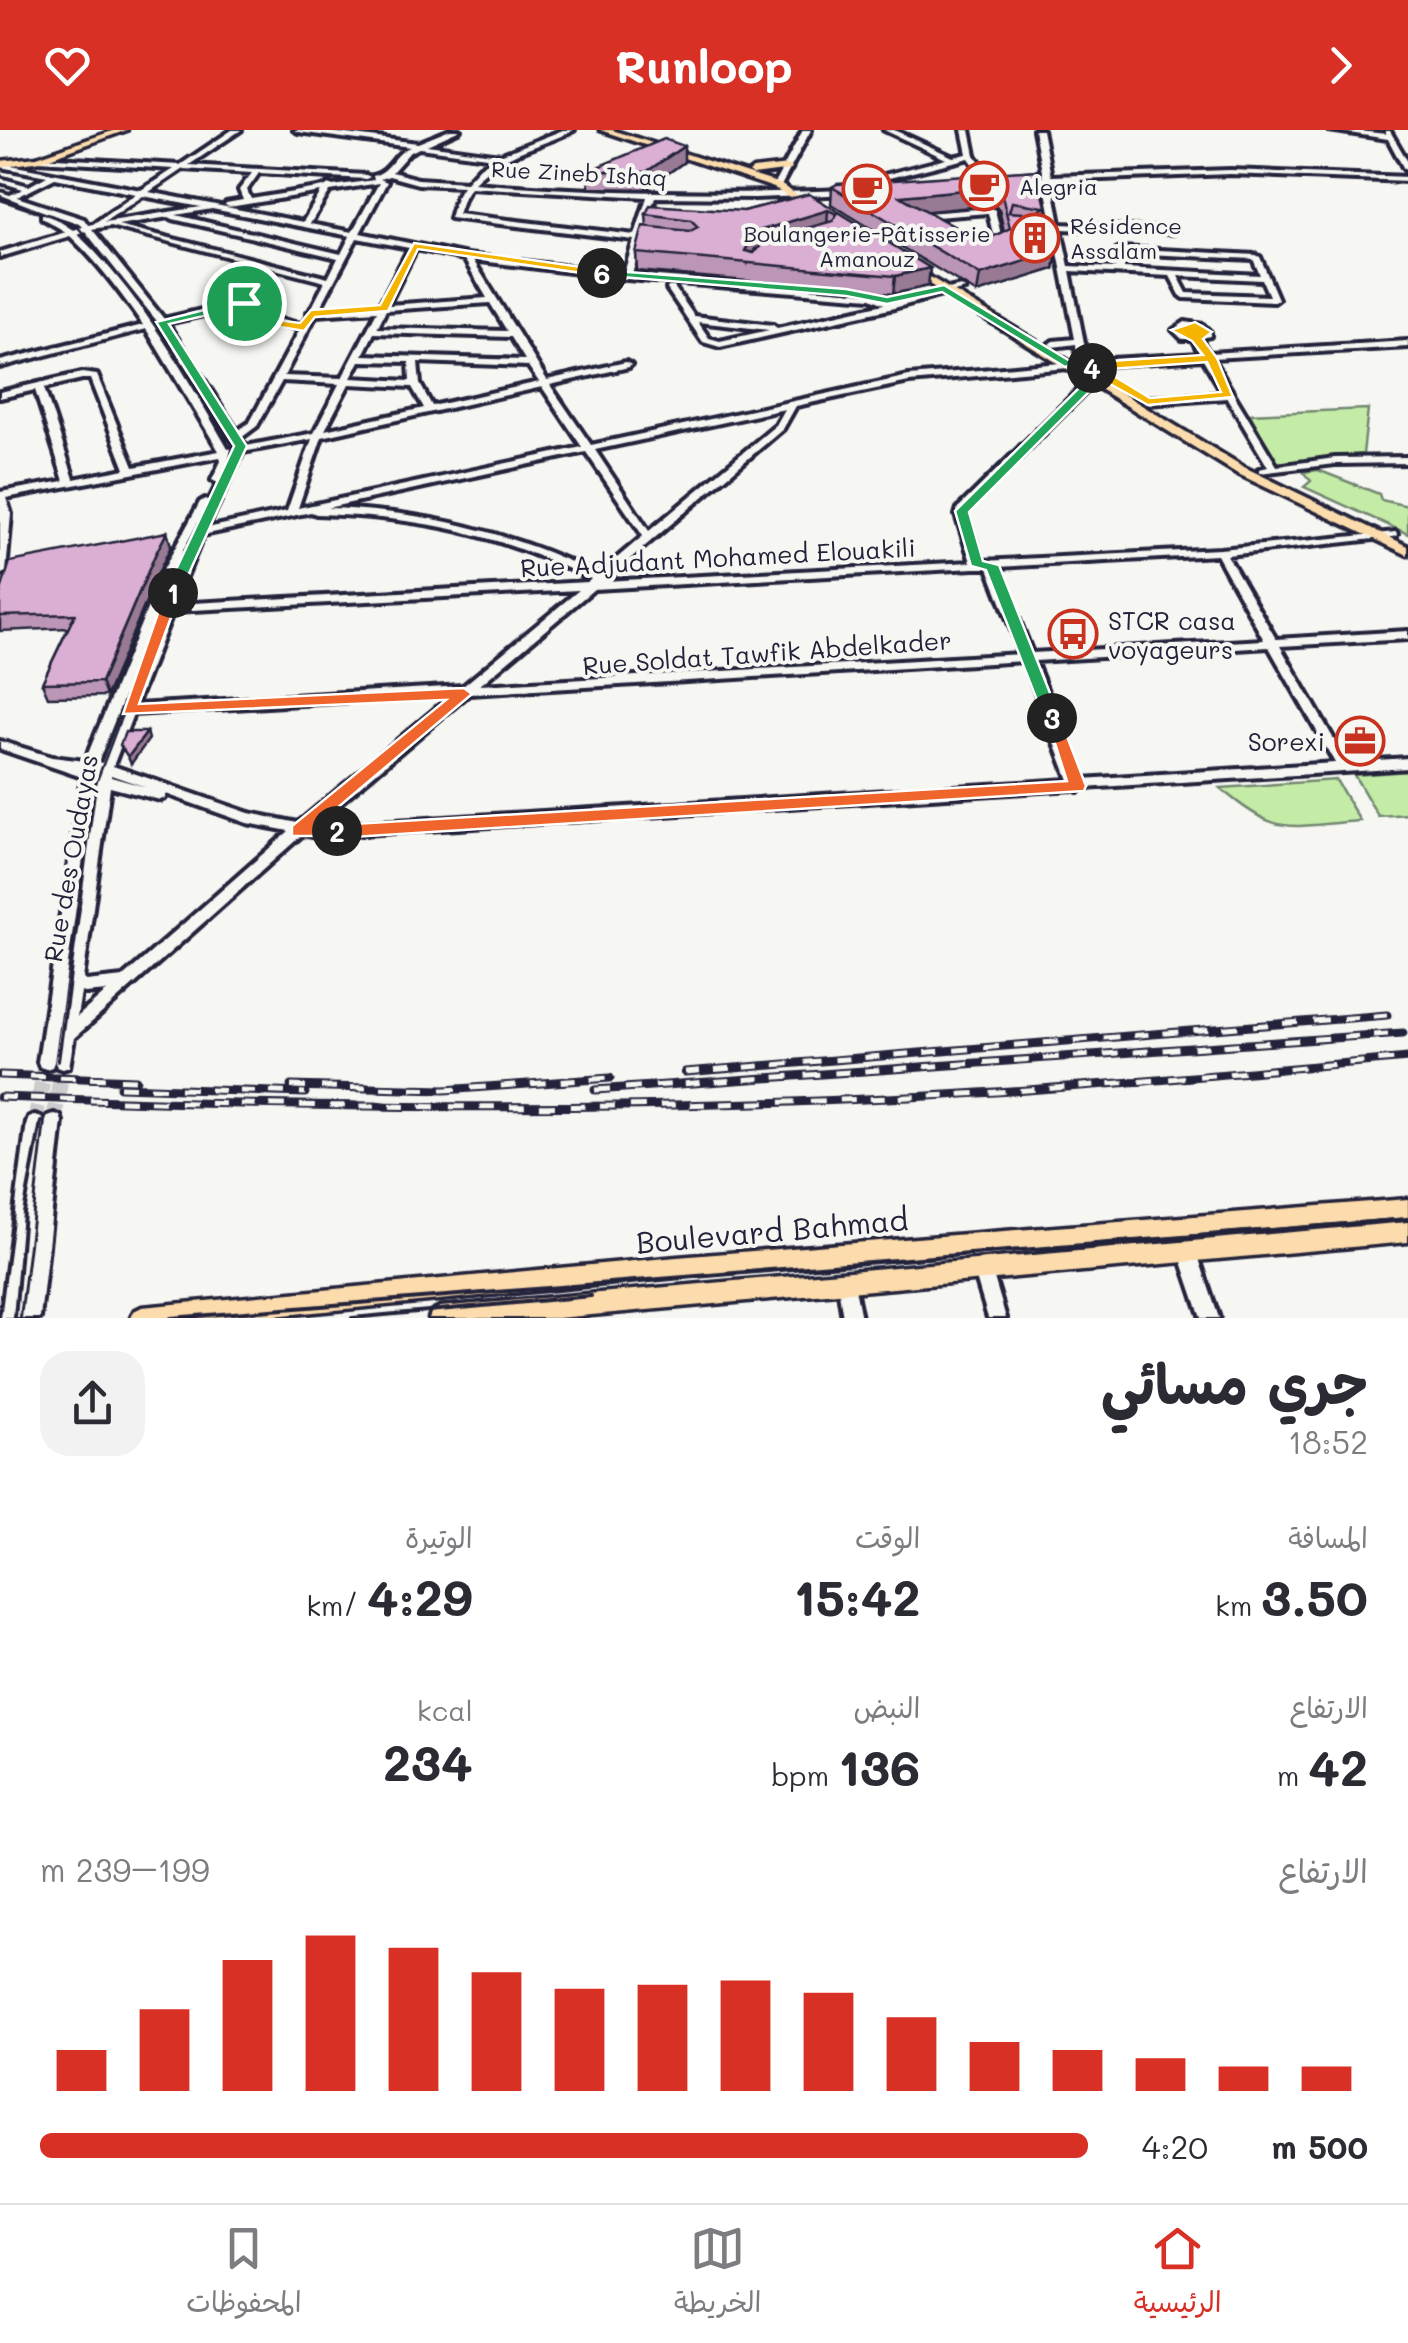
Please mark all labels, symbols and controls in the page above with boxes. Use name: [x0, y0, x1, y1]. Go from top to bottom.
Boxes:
text: Runloop: [615, 36, 793, 94]
icon: heart: [40, 38, 95, 93]
icon: forward: [1313, 38, 1368, 93]
street label: Rue Zineb Ishaq: [490, 154, 668, 192]
cafe icon: Alegria: [958, 160, 1010, 212]
cafe icon: Boulangerie-Pâtisserie Amanouz: [841, 163, 893, 215]
place label: Alegria: [1019, 172, 1098, 201]
place label: Résidence Assalam: [1070, 211, 1182, 265]
building icon: Résidence Assalam: [1009, 212, 1061, 264]
place label: Boulangerie-Pâtisserie Amanouz: [743, 219, 991, 273]
pin: 6: [577, 248, 627, 298]
text: 6: [594, 255, 610, 291]
pin: [202, 261, 287, 346]
icon: arrive: [217, 276, 272, 331]
pin: 4: [1067, 343, 1117, 393]
text: 4: [1083, 350, 1101, 386]
street label: Rue Adjudant Mohamed Elouakili: [519, 531, 917, 583]
pin: 1: [148, 568, 198, 618]
text: 1: [167, 575, 179, 611]
place label: STCR casa voyageurs: [1108, 604, 1236, 666]
bus stop icon: STCR casa voyageurs: [1047, 608, 1099, 660]
street label: Rue Soldat Tawfik Abdelkader: [581, 623, 953, 681]
pin: 3: [1027, 693, 1077, 743]
text: 3: [1044, 700, 1060, 736]
office icon: Sorexi: [1334, 715, 1386, 767]
place label: Sorexi: [1248, 725, 1325, 757]
street label: Rue des Oudayas: [36, 752, 105, 965]
pin: 2: [312, 806, 362, 856]
text: 2: [329, 813, 345, 849]
street label: Boulevard Bahmad: [634, 1198, 910, 1262]
text: جري مسائي: [1101, 1346, 1368, 1418]
button: share: [40, 1351, 145, 1456]
text: 18:52: [1288, 1420, 1368, 1462]
text: الوتيرة: [405, 1519, 473, 1555]
text: الوقت: [855, 1519, 920, 1555]
text: المسافة: [1288, 1519, 1368, 1555]
text: 4:29: [367, 1563, 473, 1629]
text: 15:42: [793, 1563, 920, 1629]
text: 3.50: [1261, 1563, 1368, 1629]
text: /km: [306, 1587, 367, 1623]
text: km: [1215, 1587, 1261, 1623]
text: النبض: [853, 1689, 920, 1725]
text: الارتفاع: [1289, 1689, 1368, 1725]
text: kcal: [417, 1692, 473, 1728]
text: 234: [383, 1728, 473, 1794]
text: 136: [838, 1733, 920, 1799]
text: 42: [1308, 1733, 1368, 1799]
text: bpm: [772, 1757, 838, 1793]
text: m: [1277, 1757, 1308, 1793]
text: 199–239 m: [40, 1848, 210, 1890]
text: الارتفاع: [1278, 1849, 1368, 1891]
text: 4:20: [1142, 2125, 1208, 2167]
text: 500 m: [1271, 2125, 1368, 2167]
tab: المحفوظات: [186, 2221, 302, 2327]
tab: الخريطة: [674, 2221, 761, 2327]
tab: الرئيسية: [1134, 2221, 1222, 2327]

